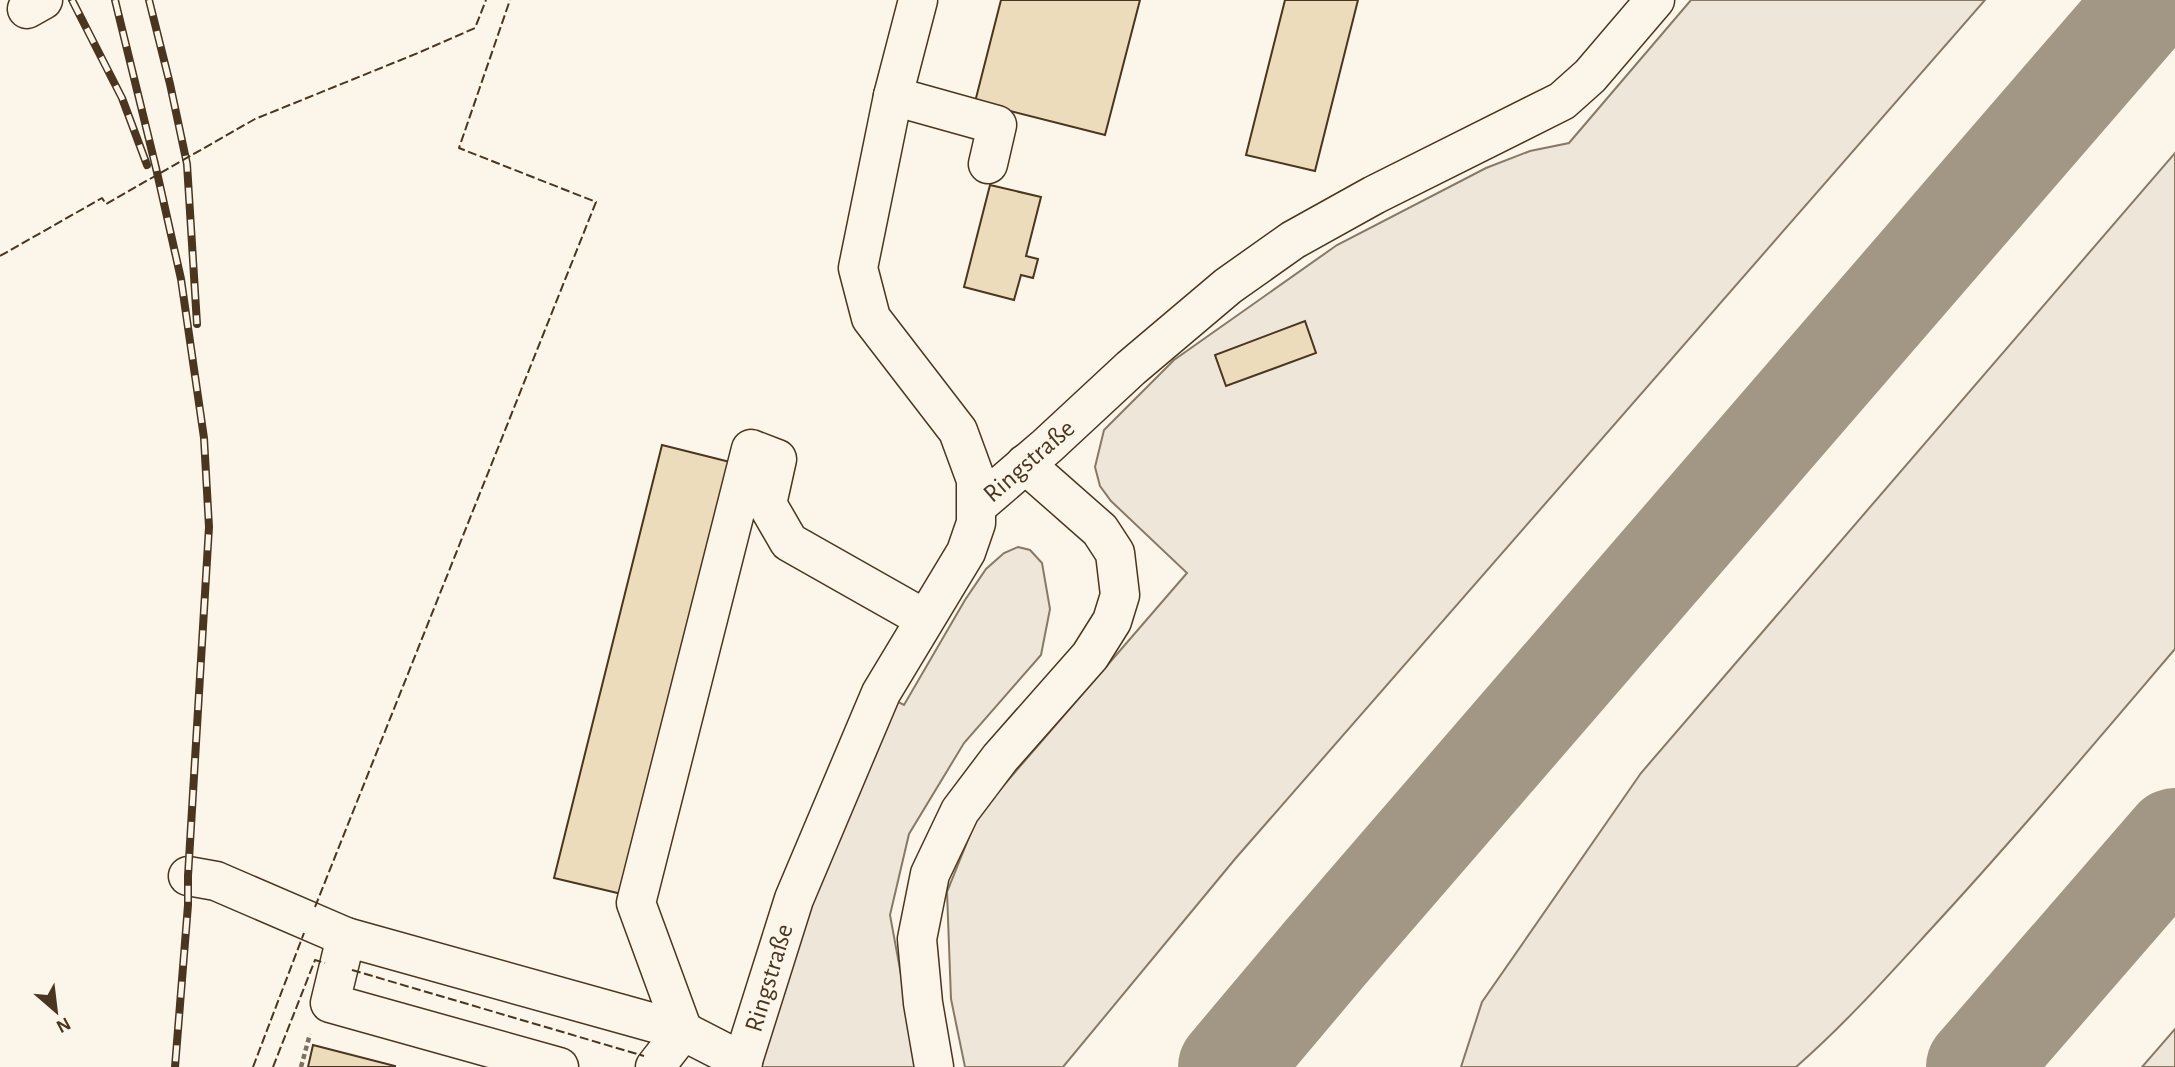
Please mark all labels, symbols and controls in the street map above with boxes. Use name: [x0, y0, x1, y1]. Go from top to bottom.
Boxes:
street label: Ringstraße: [978, 415, 1080, 507]
street label: Ringstraße: [740, 921, 798, 1035]
north arrow: [21, 976, 91, 1046]
text: N: [53, 1013, 74, 1036]

